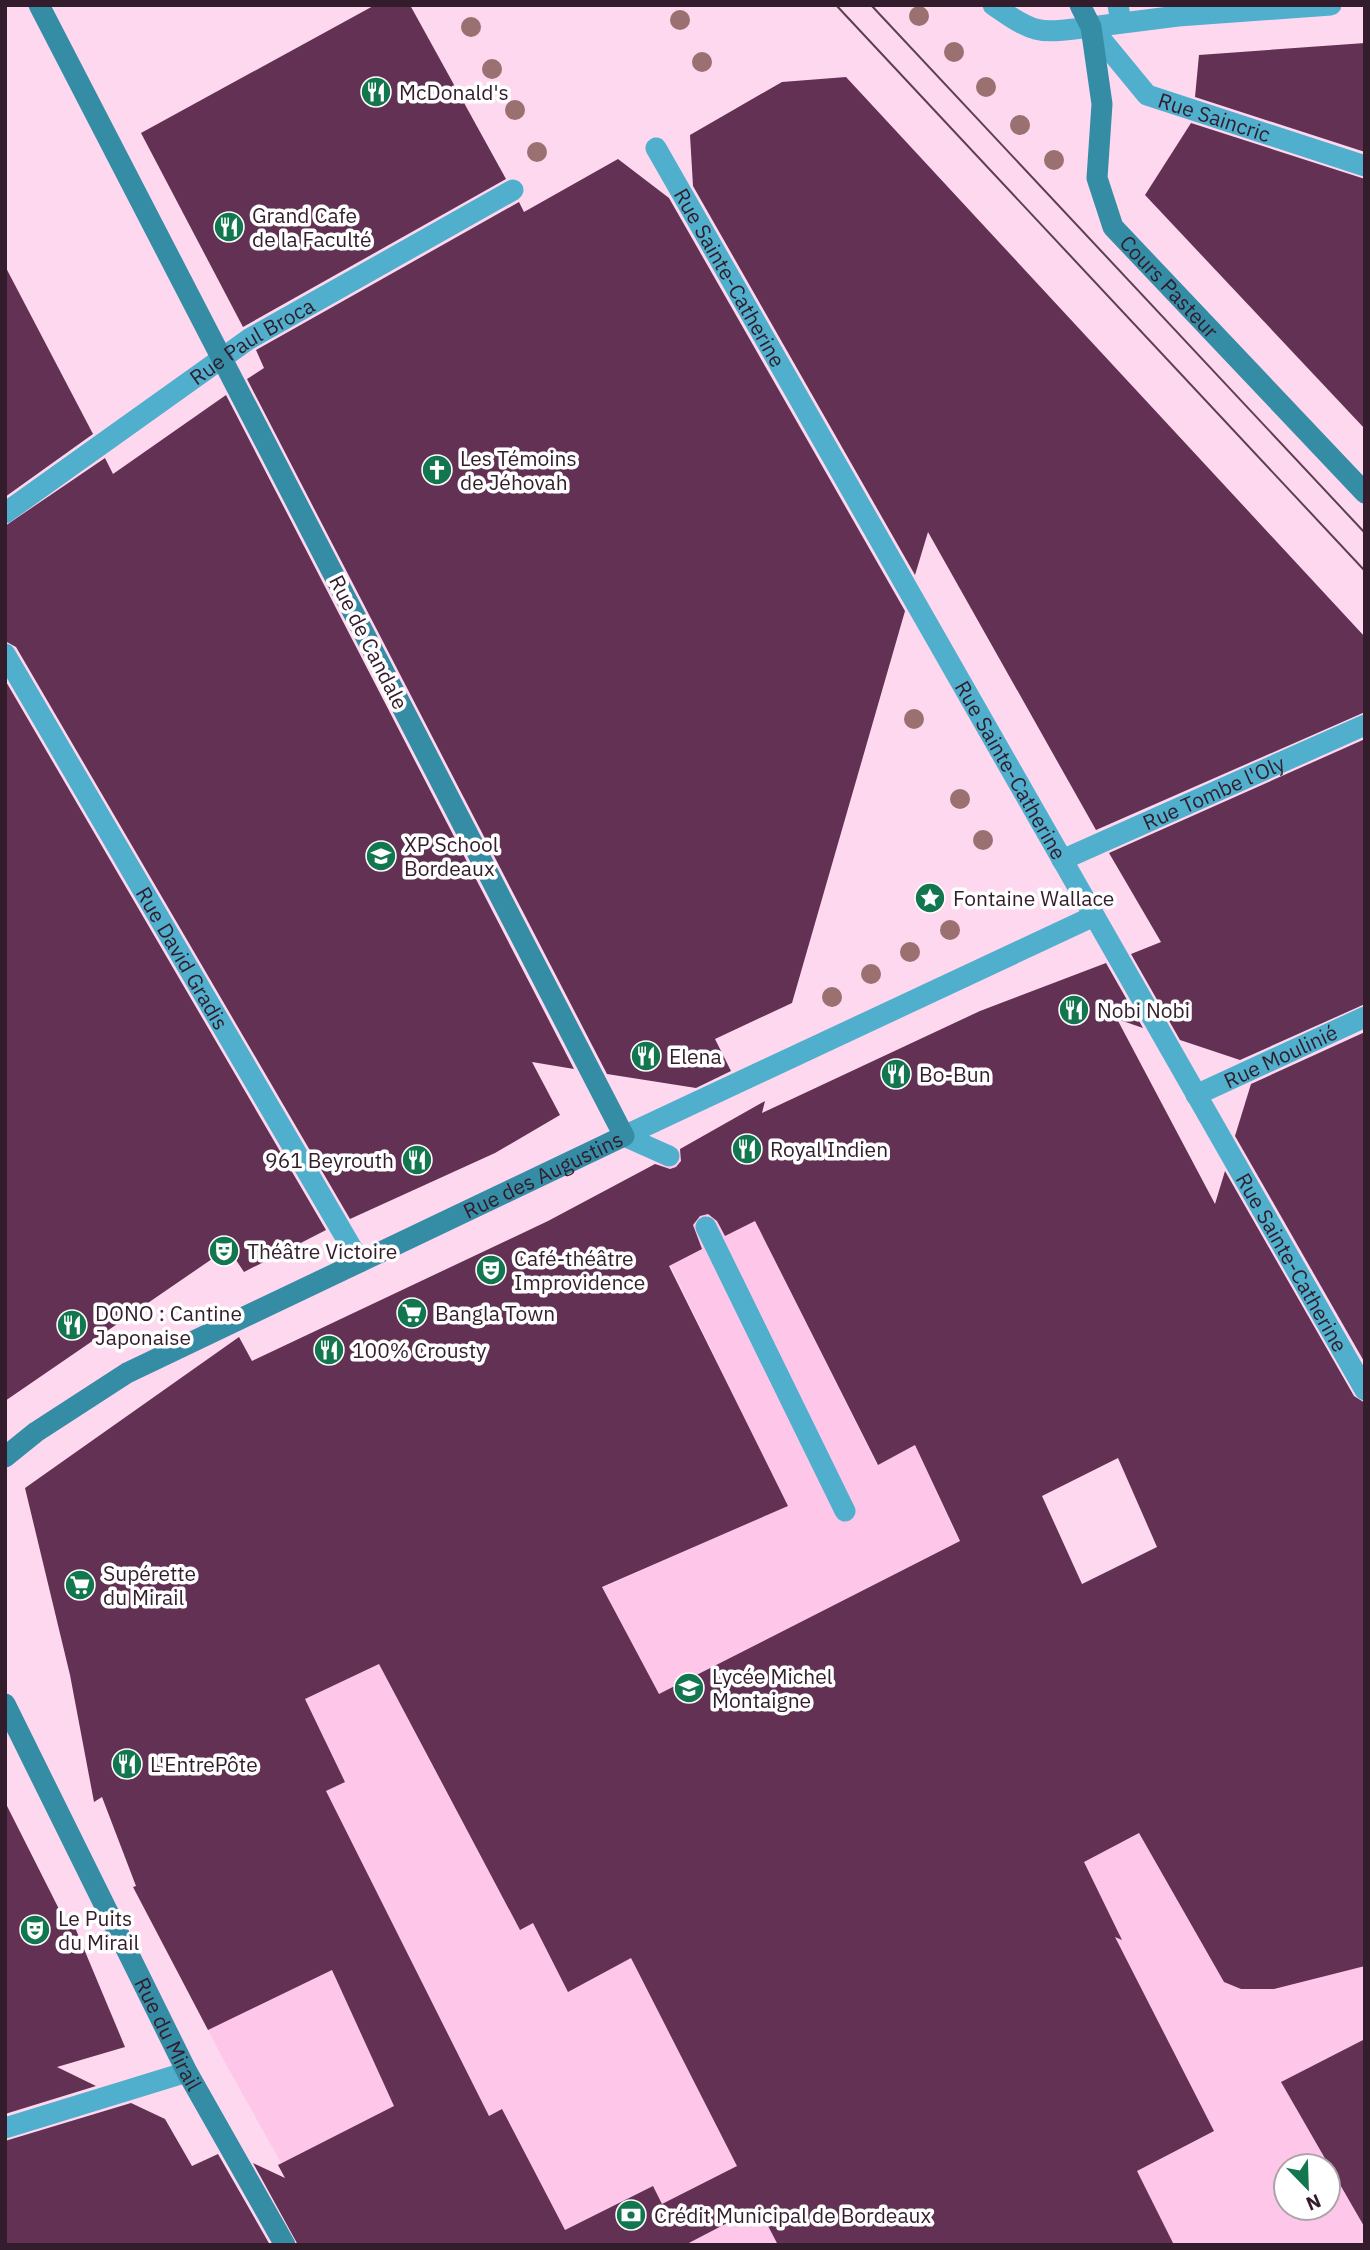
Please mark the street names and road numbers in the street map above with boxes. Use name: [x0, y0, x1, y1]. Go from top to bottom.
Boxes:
street label: Rue Saincric: [1155, 86, 1274, 148]
street label: Rue Sainte-Catherine: [668, 183, 792, 372]
street label: Cours Pasteur: [1114, 229, 1225, 344]
street label: Rue Paul Broca: [184, 291, 319, 391]
street label: Rue de Candale: [323, 570, 415, 714]
street label: Rue Sainte-Catherine: [949, 675, 1073, 864]
street label: Rue Tombe l'Oly: [1138, 748, 1290, 836]
street label: Rue David Gradis: [130, 881, 235, 1035]
street label: Rue Moulinié: [1219, 1018, 1342, 1094]
street label: Rue des Augustins: [458, 1125, 627, 1225]
street label: Rue Sainte-Catherine: [1230, 1168, 1354, 1357]
street label: Rue du Mirail: [128, 1972, 209, 2096]

